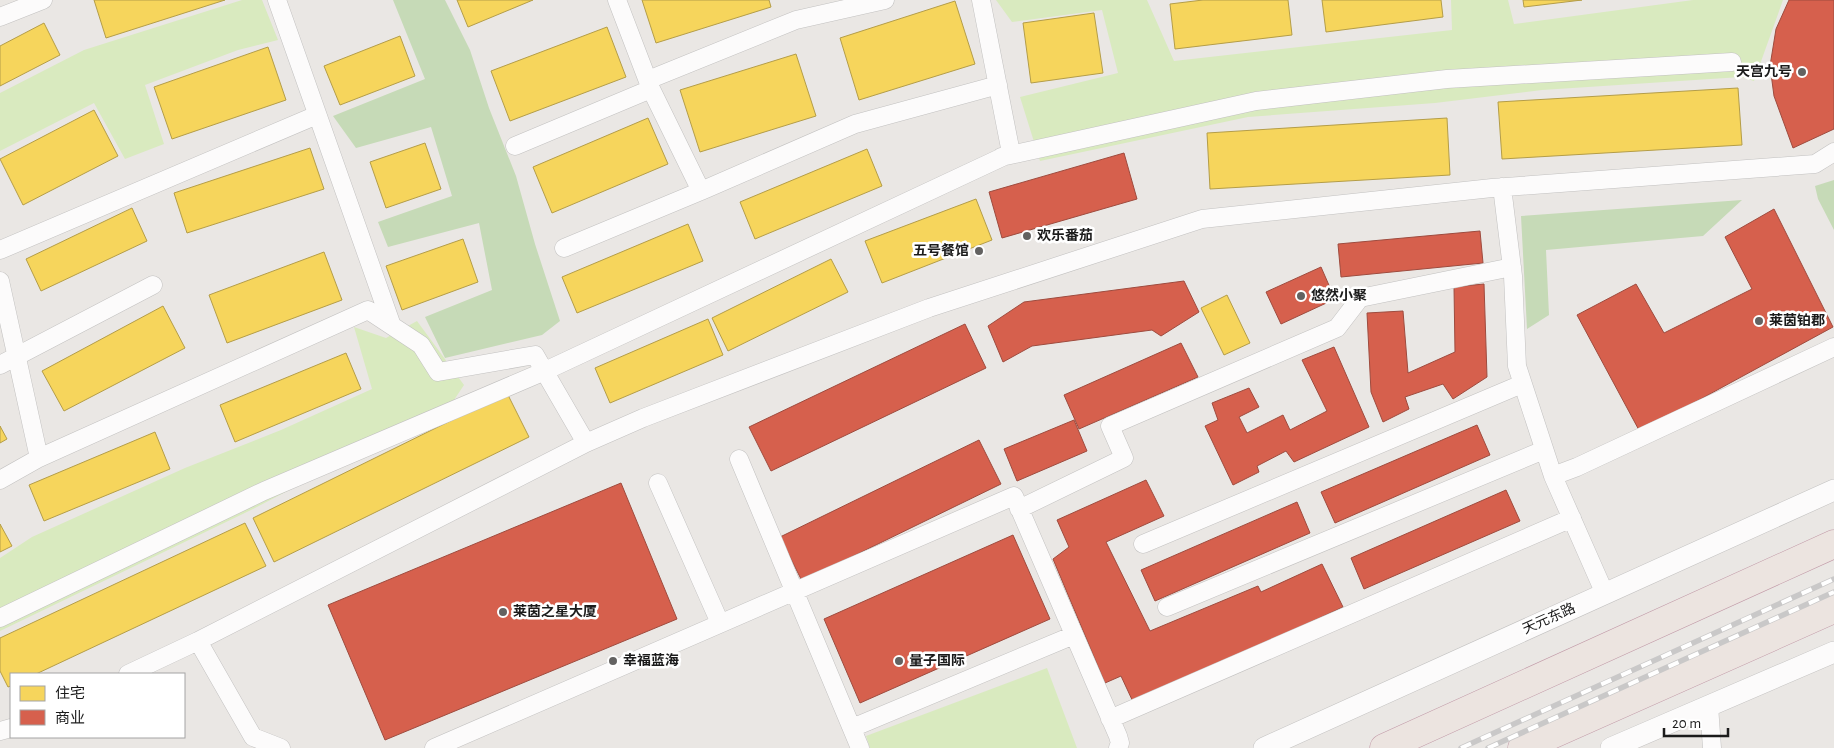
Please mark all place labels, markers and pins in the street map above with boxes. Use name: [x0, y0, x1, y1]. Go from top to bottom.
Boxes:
place label: 天宫九号: [1736, 63, 1792, 79]
marker: 天宫九号: [1796, 66, 1808, 78]
place label: 欢乐番茄: [1037, 228, 1093, 243]
marker: 欢乐番茄: [1021, 230, 1033, 242]
place label: 五号餐馆: [913, 243, 969, 258]
marker: 五号餐馆: [973, 245, 985, 257]
place label: 悠然小聚: [1311, 287, 1367, 303]
marker: 悠然小聚: [1295, 290, 1307, 302]
place label: 莱茵铂郡: [1769, 313, 1825, 328]
marker: 莱茵铂郡: [1753, 315, 1765, 327]
place label: 莱茵之星大厦: [513, 604, 597, 619]
marker: 莱茵之星大厦: [497, 606, 509, 618]
place label: 幸福蓝海: [623, 653, 679, 668]
place label: 量子国际: [909, 653, 965, 668]
marker: 幸福蓝海: [607, 655, 619, 667]
marker: 量子国际: [893, 655, 905, 667]

